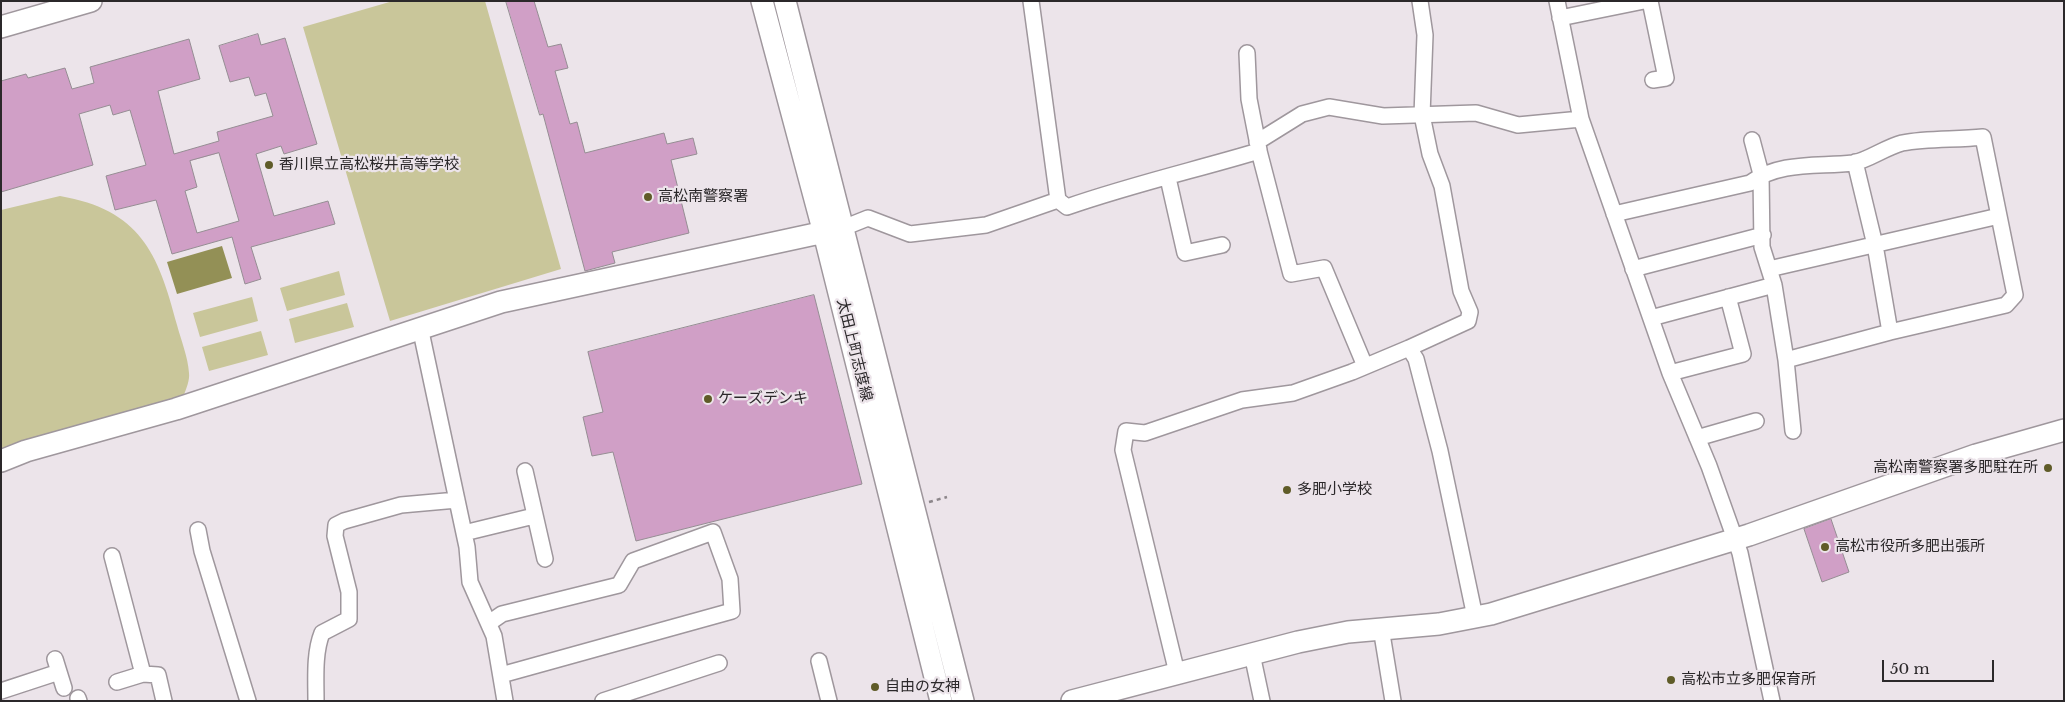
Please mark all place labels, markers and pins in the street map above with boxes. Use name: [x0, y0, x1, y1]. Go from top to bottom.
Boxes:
place label: 香川県立高松桜井高等学校: [279, 156, 459, 174]
marker: 香川県立高松桜井高等学校: [263, 159, 275, 171]
place label: 高松南警察署: [658, 188, 748, 206]
marker: 高松南警察署: [642, 191, 654, 203]
place label: ケーズデンキ: [718, 390, 808, 408]
marker: ケーズデンキ: [702, 393, 714, 405]
place label: 高松南警察署多肥駐在所: [1873, 459, 2038, 477]
marker: 高松南警察署多肥駐在所: [2042, 462, 2054, 474]
place label: 多肥小学校: [1297, 481, 1372, 499]
marker: 多肥小学校: [1281, 484, 1293, 496]
place label: 高松市役所多肥出張所: [1835, 538, 1985, 556]
marker: 高松市役所多肥出張所: [1819, 541, 1831, 553]
place label: 高松市立多肥保育所: [1681, 671, 1816, 689]
marker: 高松市立多肥保育所: [1665, 674, 1677, 686]
place label: 自由の女神: [885, 678, 960, 696]
marker: 自由の女神: [869, 681, 881, 693]

